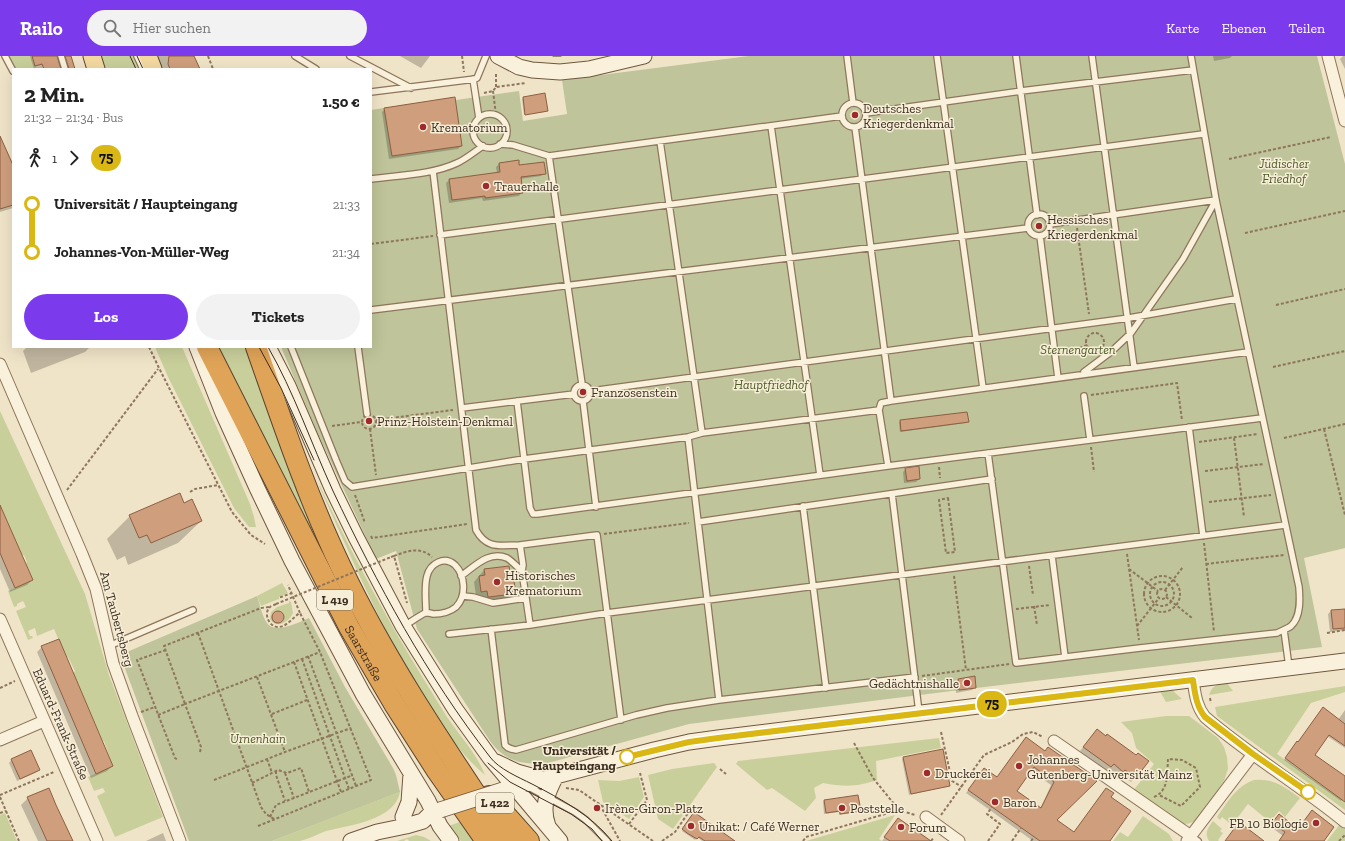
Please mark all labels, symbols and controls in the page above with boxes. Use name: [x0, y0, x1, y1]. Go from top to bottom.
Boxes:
search box: [87, 10, 367, 46]
text: Railo: [20, 17, 63, 40]
icon: search: [101, 17, 123, 39]
text: Hier suchen: [133, 19, 211, 37]
text: Karte: [1166, 20, 1199, 37]
text: Ebenen: [1221, 20, 1266, 37]
text: Teilen: [1288, 20, 1325, 37]
text: 2 Min.: [24, 81, 84, 108]
text: 1.50 €: [322, 93, 360, 111]
place label: Deutsches Kriegerdenkmal: [863, 101, 954, 131]
text: 21:32 – 21:34 · Bus: [24, 110, 123, 125]
marker: Deutsches Kriegerdenkmal: [850, 110, 860, 120]
place label: Krematorium: [431, 120, 508, 135]
marker: Krematorium: [418, 122, 428, 132]
icon: walk: [24, 147, 46, 169]
icon: forward: [63, 147, 85, 169]
text: 75: [99, 149, 113, 166]
text: 1: [52, 151, 57, 166]
park label: Jüdischer Friedhof: [1258, 156, 1310, 186]
place label: Trauerhalle: [494, 179, 559, 194]
marker: Trauerhalle: [481, 181, 491, 191]
text: Universität / Haupteingang: [54, 195, 238, 213]
text: 21:33: [333, 197, 360, 212]
place label: Hessisches Kriegerdenkmal: [1047, 212, 1138, 242]
marker: Hessisches Kriegerdenkmal: [1034, 221, 1044, 231]
text: Johannes-Von-Müller-Weg: [54, 243, 229, 261]
text: 21:34: [332, 245, 360, 260]
button: Los: [24, 294, 188, 340]
button: Tickets: [196, 294, 360, 340]
park label: Sternengarten: [1040, 342, 1116, 357]
park label: Hauptfriedhof: [734, 377, 810, 392]
place label: Franzosenstein: [591, 385, 678, 400]
marker: Franzosenstein: [578, 387, 588, 397]
place label: Prinz-Holstein-Denkmal: [377, 414, 514, 429]
marker: Prinz-Holstein-Denkmal: [364, 416, 374, 426]
place label: Historisches Krematorium: [505, 568, 582, 598]
street label: Am Taubertsberg: [97, 570, 137, 668]
marker: Historisches Krematorium: [492, 577, 502, 587]
road number: L 419: [317, 590, 353, 610]
street label: Saarstraße: [342, 622, 386, 683]
street label: Eduard-Frank-Straße: [30, 666, 92, 782]
place label: Gedächtnishalle: [869, 676, 959, 691]
marker: Gedächtnishalle: [962, 678, 972, 688]
line badge: 75: [974, 691, 1010, 717]
text: 75: [985, 695, 999, 712]
park label: Urnenhain: [230, 731, 286, 746]
place label: Universität / Haupteingang: [533, 743, 617, 773]
marker: Universität / Haupteingang: [619, 749, 635, 765]
place label: Johannes Gutenberg-Universität Mainz: [1027, 752, 1192, 782]
marker: Johannes Gutenberg-Universität Mainz: [1014, 761, 1024, 771]
place label: Druckerei: [935, 766, 991, 781]
marker: Druckerei: [922, 768, 932, 778]
unlabelled marker: [1300, 784, 1316, 800]
road number: L 422: [476, 793, 514, 813]
place label: Baron: [1003, 795, 1037, 810]
marker: Baron: [990, 797, 1000, 807]
place label: Irène-Giron-Platz: [605, 801, 703, 816]
place label: Poststelle: [850, 801, 904, 816]
marker: Irène-Giron-Platz: [592, 803, 602, 813]
marker: Poststelle: [837, 803, 847, 813]
place label: FB 10 Biologie: [1229, 816, 1308, 831]
marker: FB 10 Biologie: [1311, 818, 1321, 828]
place label: Unikat: / Café Werner: [699, 819, 820, 834]
place label: Forum: [909, 820, 947, 835]
marker: Unikat: / Café Werner: [686, 821, 696, 831]
marker: Forum: [896, 822, 906, 832]

